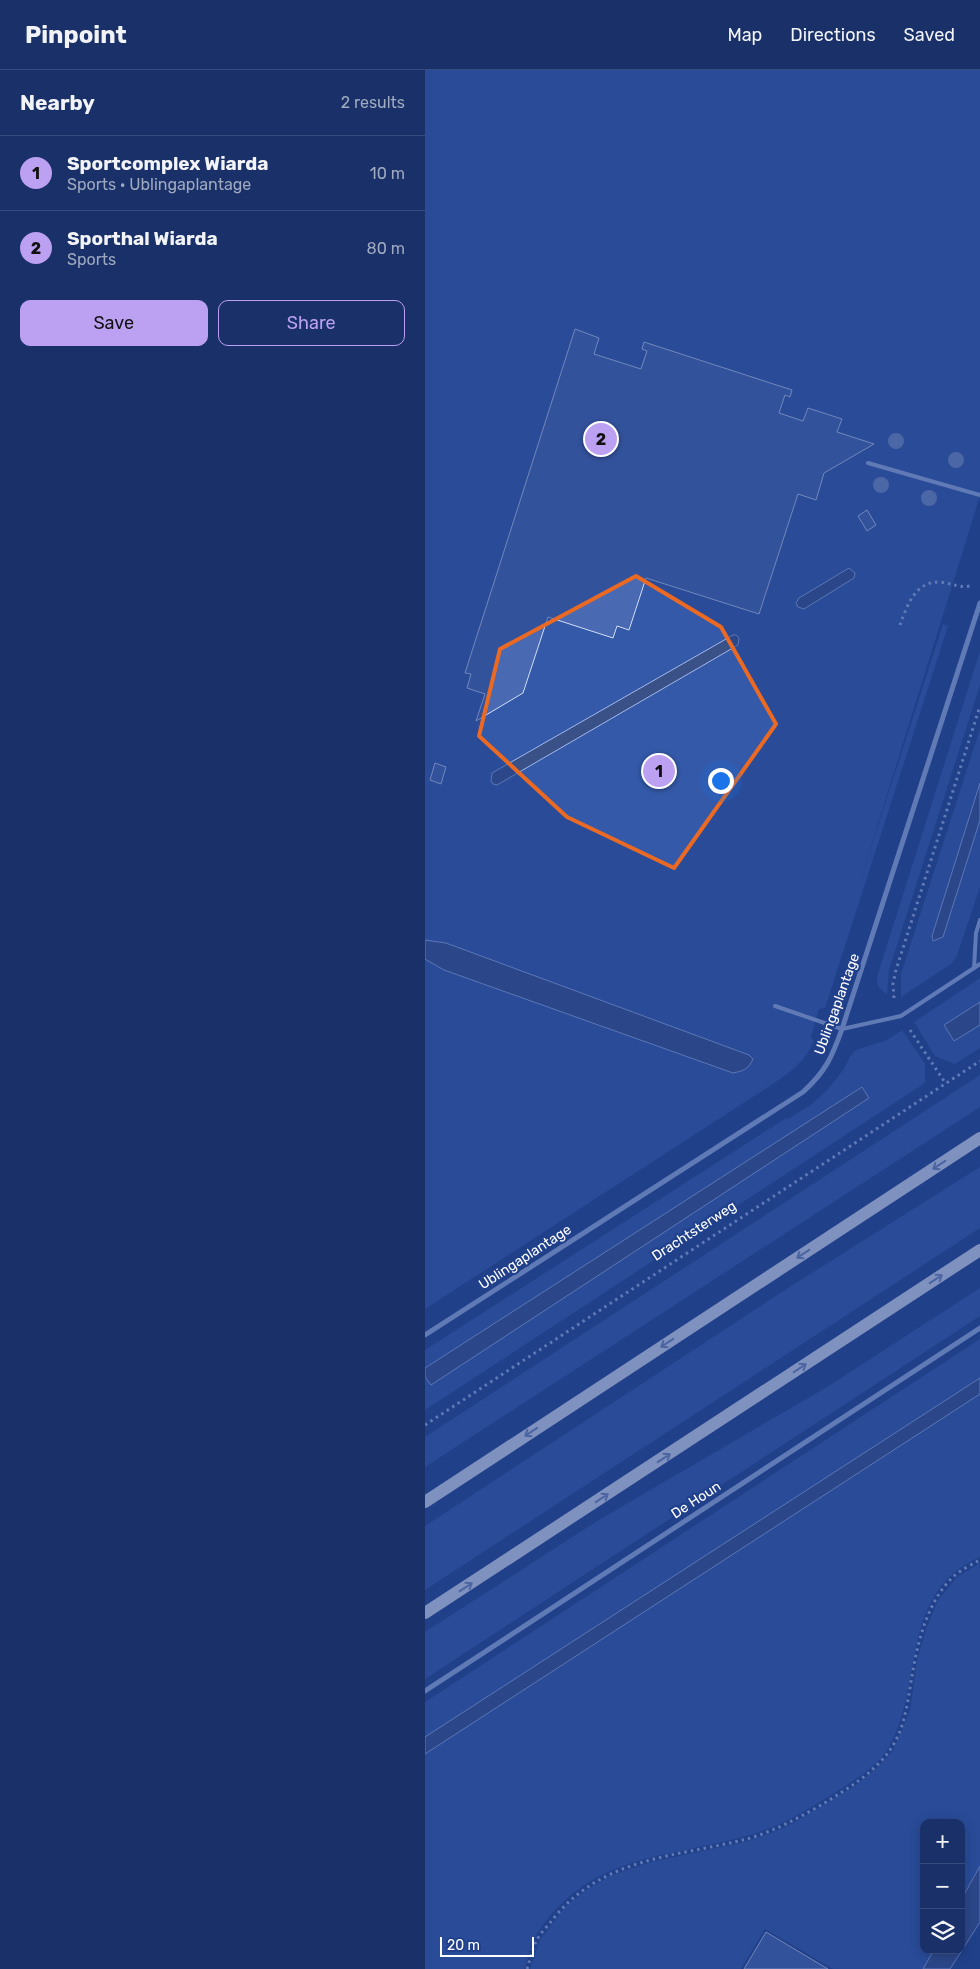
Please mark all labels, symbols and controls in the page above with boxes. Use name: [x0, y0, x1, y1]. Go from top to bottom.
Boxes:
text: Pinpoint: [25, 21, 127, 49]
text: Map: [727, 24, 762, 46]
text: Directions: [790, 24, 876, 46]
text: Saved: [904, 24, 955, 46]
text: Nearby: [20, 90, 95, 115]
text: 2 results: [341, 93, 405, 112]
text: Sportcomplex Wiarda: [67, 152, 269, 175]
text: 1: [32, 164, 40, 183]
text: 10 m: [370, 164, 405, 183]
text: Sports · Ublingaplantage: [67, 175, 251, 194]
text: Sporthal Wiarda: [67, 227, 218, 250]
text: 2: [31, 239, 41, 258]
text: 80 m: [367, 239, 405, 258]
text: Sports: [67, 250, 116, 269]
button: Save: [20, 300, 208, 346]
button: Share: [218, 300, 405, 346]
pin: 2: [585, 420, 617, 458]
pin: 1: [643, 752, 675, 790]
your location: [708, 768, 734, 794]
street label: Ublingaplantage: [811, 951, 863, 1057]
one-way arrow: [933, 1160, 947, 1170]
street label: Drachtsterweg: [649, 1197, 739, 1265]
street label: Ublingaplantage: [476, 1221, 575, 1293]
one-way arrow: [797, 1249, 811, 1259]
one-way arrow: [928, 1274, 942, 1284]
one-way arrow: [661, 1338, 675, 1348]
one-way arrow: [792, 1363, 806, 1373]
one-way arrow: [525, 1427, 539, 1437]
one-way arrow: [657, 1453, 671, 1463]
street label: De Houn: [668, 1478, 724, 1522]
one-way arrow: [595, 1493, 609, 1503]
one-way arrow: [459, 1582, 473, 1592]
map controls: [920, 1819, 965, 1954]
button: +: [920, 1819, 965, 1864]
button: −: [920, 1864, 965, 1909]
button: layers: [920, 1909, 965, 1954]
scale bar: [440, 1934, 534, 1957]
text: 20 m: [447, 1937, 480, 1954]

